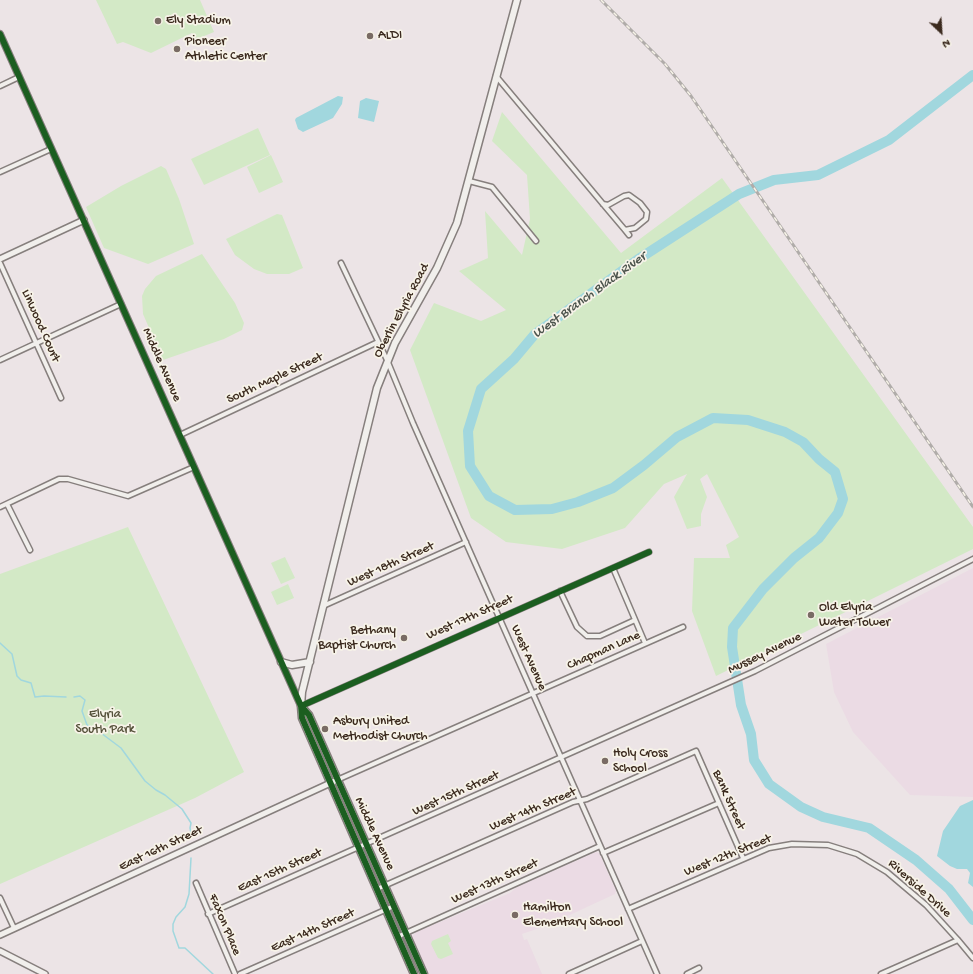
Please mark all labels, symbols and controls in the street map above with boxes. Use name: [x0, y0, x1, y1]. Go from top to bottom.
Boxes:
north arrow: [921, 12, 961, 52]
place label: Ely Stadium: [166, 13, 231, 29]
marker: Ely Stadium: [153, 16, 163, 26]
place label: ALDI: [378, 28, 402, 44]
marker: ALDI: [365, 31, 375, 41]
place label: Pioneer Athletic Center: [185, 34, 267, 65]
text: N: [940, 36, 952, 50]
marker: Pioneer Athletic Center: [172, 44, 182, 54]
water label: West Branch Black River: [530, 249, 650, 343]
street label: Oberlin Elyria Road: [371, 261, 433, 361]
street label: Linwood Court: [17, 287, 63, 365]
street label: Middle Avenue: [138, 326, 184, 404]
street label: South Maple Street: [224, 350, 326, 408]
street label: West 18th Street: [345, 539, 437, 591]
street label: West 17th Street: [424, 592, 516, 644]
place label: Old Elyria Water Tower: [819, 600, 890, 631]
marker: Old Elyria Water Tower: [806, 610, 816, 620]
place label: Bethany Baptist Church: [318, 623, 396, 654]
street label: West Avenue: [507, 623, 549, 693]
street label: Chapman Lane: [565, 628, 643, 674]
street label: Mussey Avenue: [726, 629, 804, 679]
marker: Bethany Baptist Church: [399, 633, 409, 643]
park label: Elyria South Park: [75, 707, 135, 738]
place label: Asbury United Methodist Church: [333, 714, 428, 745]
marker: Asbury United Methodist Church: [320, 724, 330, 734]
place label: Holy Cross School: [613, 746, 667, 777]
marker: Holy Cross School: [600, 756, 610, 766]
street label: West 15th Street: [410, 768, 502, 820]
street label: Bank Street: [708, 768, 748, 832]
street label: West 14th Street: [487, 785, 579, 835]
street label: Middle Avenue: [350, 795, 398, 873]
street label: East 16th Street: [117, 823, 205, 875]
street label: West 12th Street: [682, 831, 774, 881]
street label: East 15th Street: [235, 845, 325, 897]
street label: West 13th Street: [449, 856, 541, 908]
street label: Riverside Drive: [884, 856, 954, 922]
street label: Faxon Place: [204, 892, 244, 958]
place label: Hamilton Elementary School: [523, 900, 623, 931]
street label: East 14th Street: [269, 906, 357, 956]
marker: Hamilton Elementary School: [510, 910, 520, 920]

